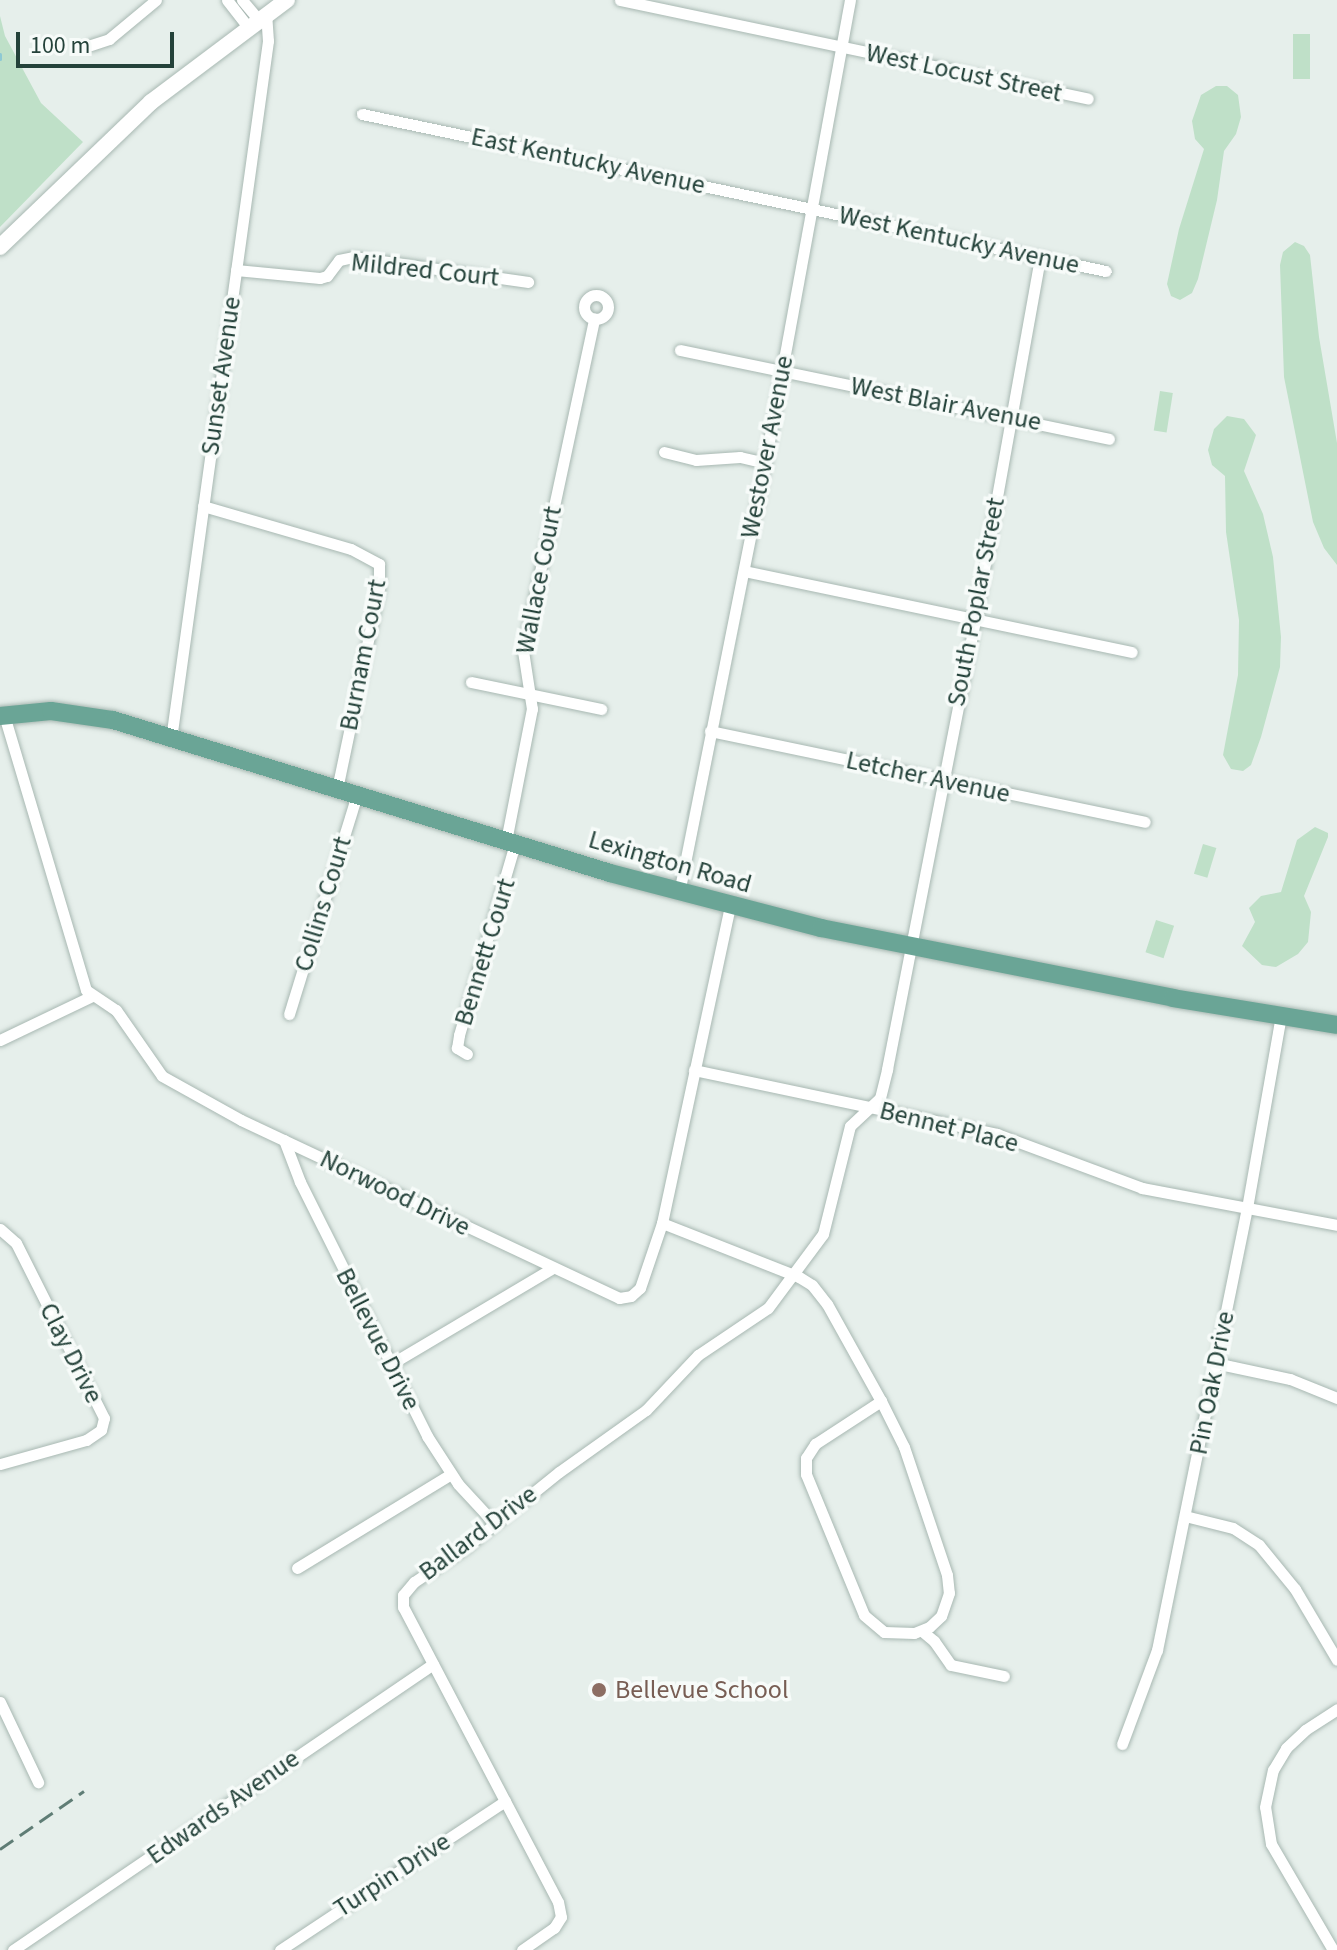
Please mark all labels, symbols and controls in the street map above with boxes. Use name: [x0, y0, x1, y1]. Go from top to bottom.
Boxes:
scale bar: [20, 16, 178, 66]
text: 100 m: [30, 28, 90, 63]
street label: West Locust Street: [863, 37, 1065, 109]
street label: East Kentucky Avenue: [468, 121, 708, 201]
street label: West Kentucky Avenue: [836, 199, 1082, 281]
street label: Mildred Court: [350, 247, 500, 293]
street label: Sunset Avenue: [194, 295, 248, 457]
street label: Westover Avenue: [734, 353, 800, 541]
street label: West Blair Avenue: [848, 370, 1044, 438]
street label: South Poplar Street: [940, 495, 1012, 709]
street label: Wallace Court: [509, 504, 569, 656]
street label: Burnam Court: [333, 577, 393, 733]
street label: Letcher Avenue: [843, 744, 1013, 810]
street label: Lexington Road: [585, 824, 755, 900]
street label: Collins Court: [288, 833, 358, 975]
street label: Bennett Court: [448, 875, 522, 1029]
street label: Bennet Place: [876, 1095, 1022, 1159]
street label: Norwood Drive: [315, 1143, 475, 1243]
street label: Bellevue Drive: [329, 1263, 427, 1415]
street label: Clay Drive: [33, 1298, 109, 1408]
street label: Pin Oak Drive: [1183, 1309, 1241, 1457]
street label: Ballard Drive: [413, 1479, 543, 1587]
place label: Bellevue School: [615, 1674, 789, 1706]
marker: Bellevue School: [590, 1681, 608, 1699]
street label: Edwards Avenue: [141, 1743, 305, 1871]
street label: Turpin Drive: [328, 1826, 456, 1924]

